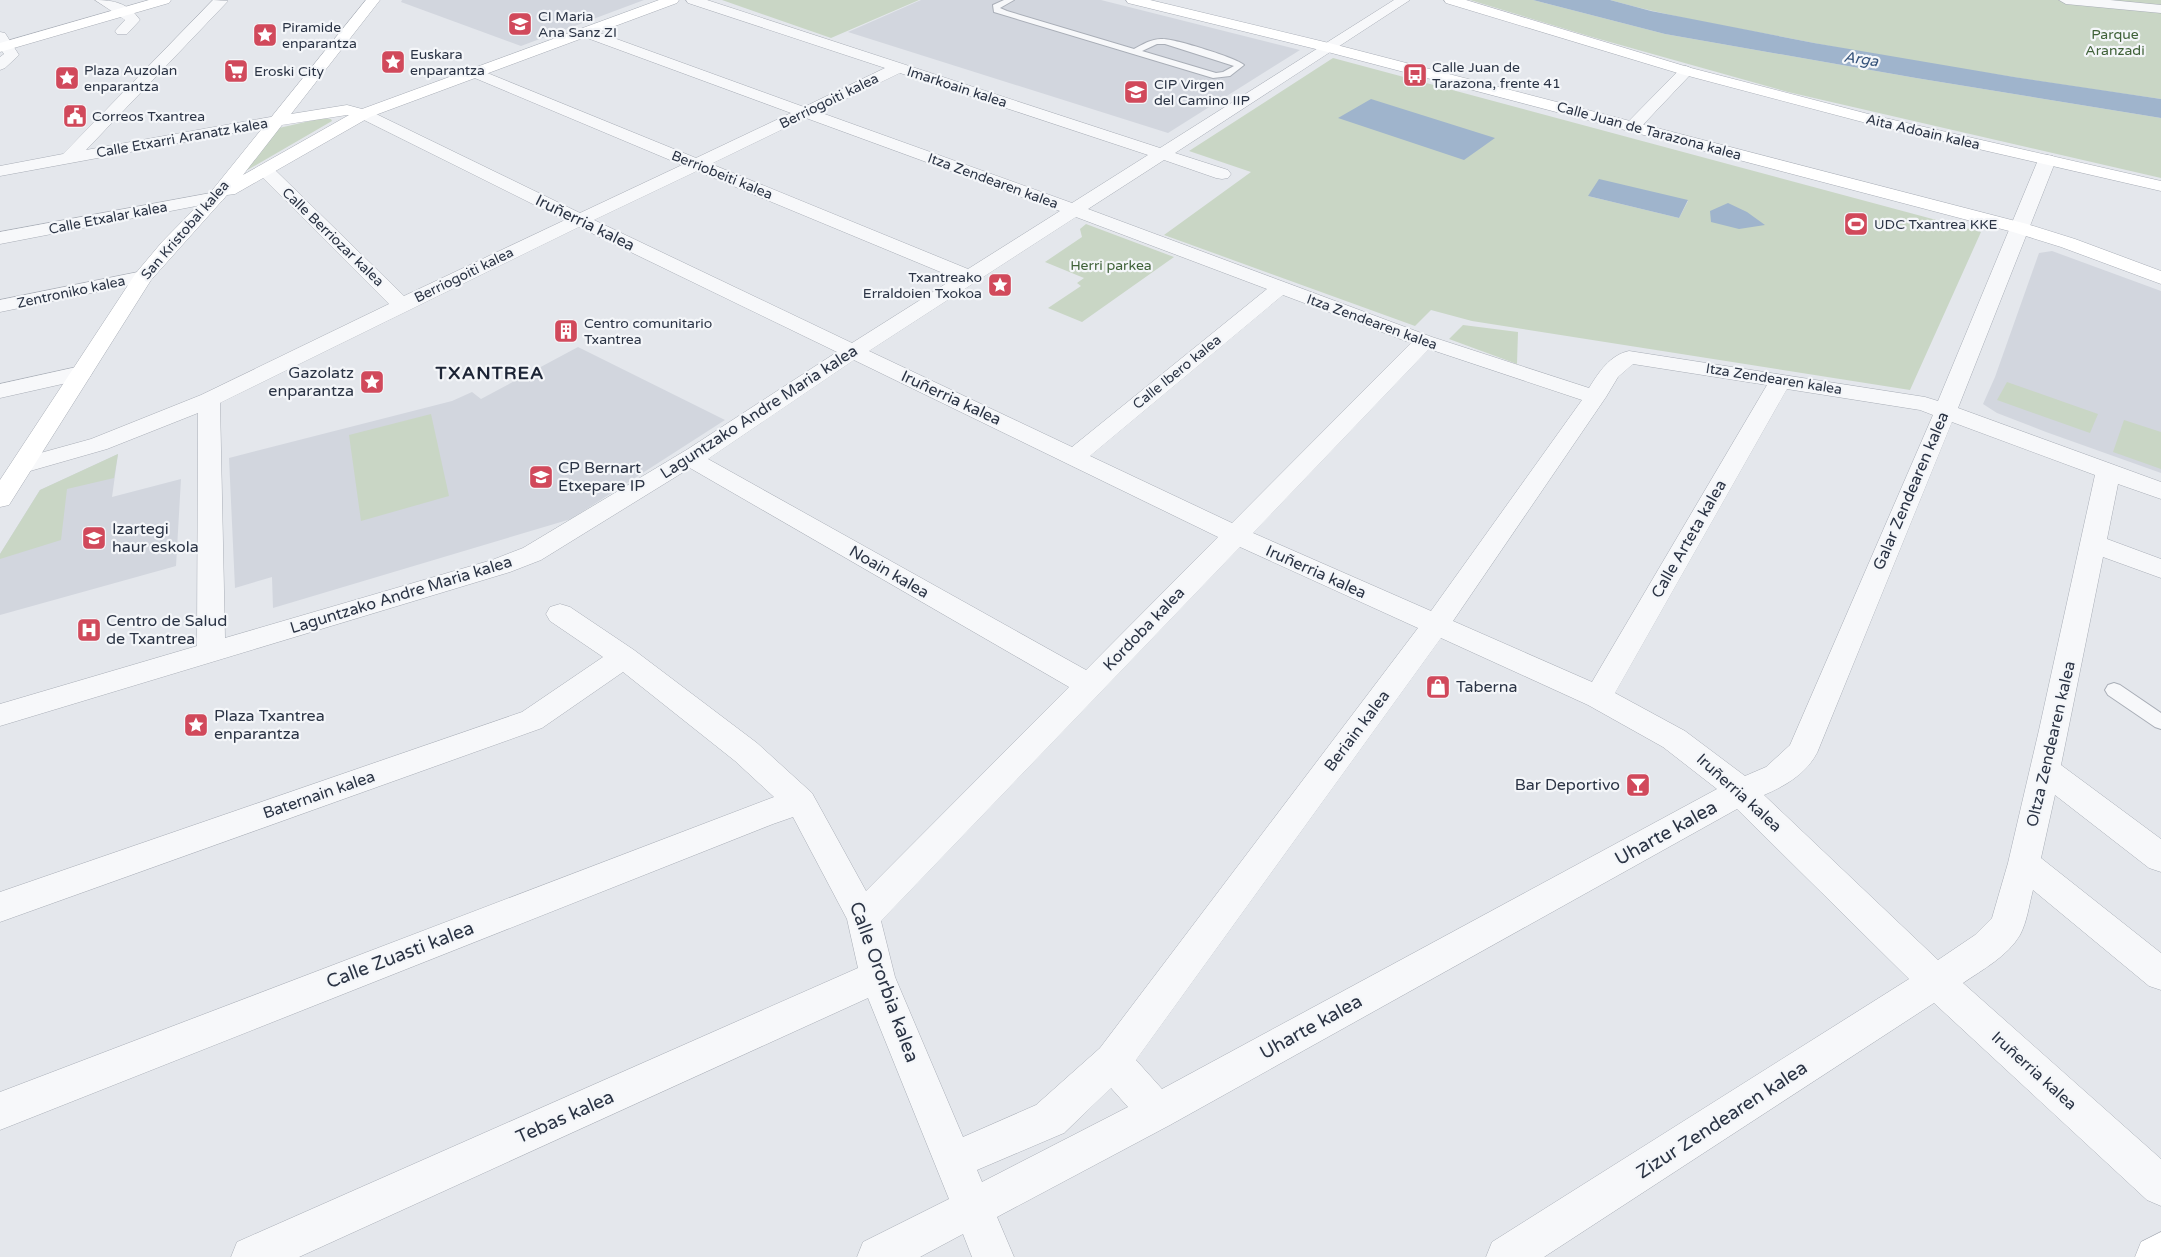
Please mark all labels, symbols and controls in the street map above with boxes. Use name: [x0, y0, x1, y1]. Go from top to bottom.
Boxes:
place label: CI Maria Ana Sanz ZI: [538, 8, 617, 41]
school or university icon: CI Maria Ana Sanz ZI: [507, 11, 533, 37]
place label: Piramide enparantza: [282, 19, 357, 52]
place icon: Piramide enparantza: [252, 22, 278, 48]
park label: Parque Aranzadi: [2085, 26, 2145, 59]
place label: Euskara enparantza: [410, 46, 485, 79]
water label: Arga: [1843, 48, 1880, 70]
place icon: Euskara enparantza: [380, 49, 406, 75]
supermarket icon: Eroski City: [223, 58, 249, 84]
place label: Calle Juan de Tarazona, frente 41: [1432, 59, 1561, 92]
place label: Plaza Auzolan enparantza: [84, 62, 177, 95]
bus stop icon: Calle Juan de Tarazona, frente 41: [1402, 62, 1428, 88]
place label: Eroski City: [254, 63, 324, 80]
street label: Imarkoain kalea: [905, 63, 1009, 111]
place icon: Plaza Auzolan enparantza: [54, 65, 80, 91]
street label: Berriogoiti kalea: [777, 70, 881, 132]
place label: CIP Virgen del Camino IIP: [1154, 76, 1250, 109]
school or university icon: CIP Virgen del Camino IIP: [1123, 79, 1149, 105]
street label: Calle Juan de Tarazona kalea: [1555, 98, 1743, 164]
public building icon: Correos Txantrea: [62, 103, 88, 129]
place label: Correos Txantrea: [92, 108, 205, 125]
street label: Aita Adoain kalea: [1864, 111, 1982, 153]
street label: Calle Etxarri Aranatz kalea: [95, 115, 269, 161]
street label: Berriobeiti kalea: [669, 147, 775, 203]
street label: Itza Zendearen kalea: [925, 149, 1061, 213]
street label: San Kristobal kalea: [137, 177, 233, 283]
street label: Calle Berriozar kalea: [279, 184, 387, 290]
street label: Iruñerria kalea: [532, 190, 638, 256]
street label: Calle Etxalar kalea: [47, 198, 169, 238]
sports icon: UDC Txantrea KKE: [1843, 211, 1869, 237]
place label: UDC Txantrea KKE: [1874, 216, 1998, 233]
street label: Berriogoiti kalea: [412, 244, 516, 306]
park label: Herri parkea: [1070, 257, 1152, 274]
place label: Txantreako Erraldoien Txokoa: [863, 269, 982, 302]
street label: Zentroniko kalea: [15, 272, 127, 312]
place icon: Txantreako Erraldoien Txokoa: [987, 272, 1013, 298]
street label: Itza Zendearen kalea: [1304, 290, 1440, 354]
place label: Centro comunitario Txantrea: [584, 315, 712, 348]
building icon: Centro comunitario Txantrea: [553, 318, 579, 344]
street label: Calle Ibero kalea: [1129, 331, 1225, 413]
street label: Laguntzako Andre Maria kalea: [657, 341, 861, 483]
street label: Itza Zendearen kalea: [1705, 360, 1843, 398]
district label: TXANTREA: [435, 362, 544, 384]
place label: Gazolatz enparantza: [268, 363, 354, 401]
street label: Iruñerria kalea: [898, 366, 1004, 430]
place icon: Gazolatz enparantza: [359, 369, 385, 395]
street label: Galar Zendearen kalea: [1869, 409, 1953, 573]
place label: CP Bernart Etxepare IP: [558, 458, 645, 496]
school or university icon: CP Bernart Etxepare IP: [528, 464, 554, 490]
street label: Calle Arteta kalea: [1647, 476, 1731, 602]
place label: Izartegi haur eskola: [112, 519, 199, 557]
school or university icon: Izartegi haur eskola: [81, 525, 107, 551]
street label: Noain kalea: [846, 541, 932, 603]
street label: Iruñerria kalea: [1263, 541, 1369, 603]
street label: Laguntzako Andre Maria kalea: [288, 552, 514, 638]
street label: Kordoba kalea: [1099, 583, 1189, 675]
place label: Centro de Salud de Txantrea: [106, 611, 227, 649]
hospital icon: Centro de Salud de Txantrea: [76, 617, 102, 643]
street label: Oltza Zendearen kalea: [2022, 659, 2080, 829]
shop icon: Taberna: [1425, 674, 1451, 700]
place label: Taberna: [1456, 677, 1517, 697]
street label: Beriain kalea: [1320, 686, 1394, 776]
place label: Plaza Txantrea enparantza: [214, 706, 325, 744]
place icon: Plaza Txantrea enparantza: [183, 712, 209, 738]
street label: Iruñerria kalea: [1692, 749, 1786, 837]
street label: Baternain kalea: [260, 766, 378, 824]
bar icon: Bar Deportivo: [1625, 772, 1651, 798]
place label: Bar Deportivo: [1515, 775, 1620, 795]
street label: Uharte kalea: [1611, 796, 1721, 870]
street label: Calle Ororbia kalea: [845, 899, 923, 1065]
street label: Calle Zuasti kalea: [323, 917, 477, 993]
street label: Uharte kalea: [1256, 990, 1366, 1064]
street label: Iruñerria kalea: [1987, 1027, 2081, 1115]
street label: Zizur Zendearen kalea: [1632, 1057, 1812, 1183]
street label: Tebas kalea: [513, 1086, 617, 1148]

